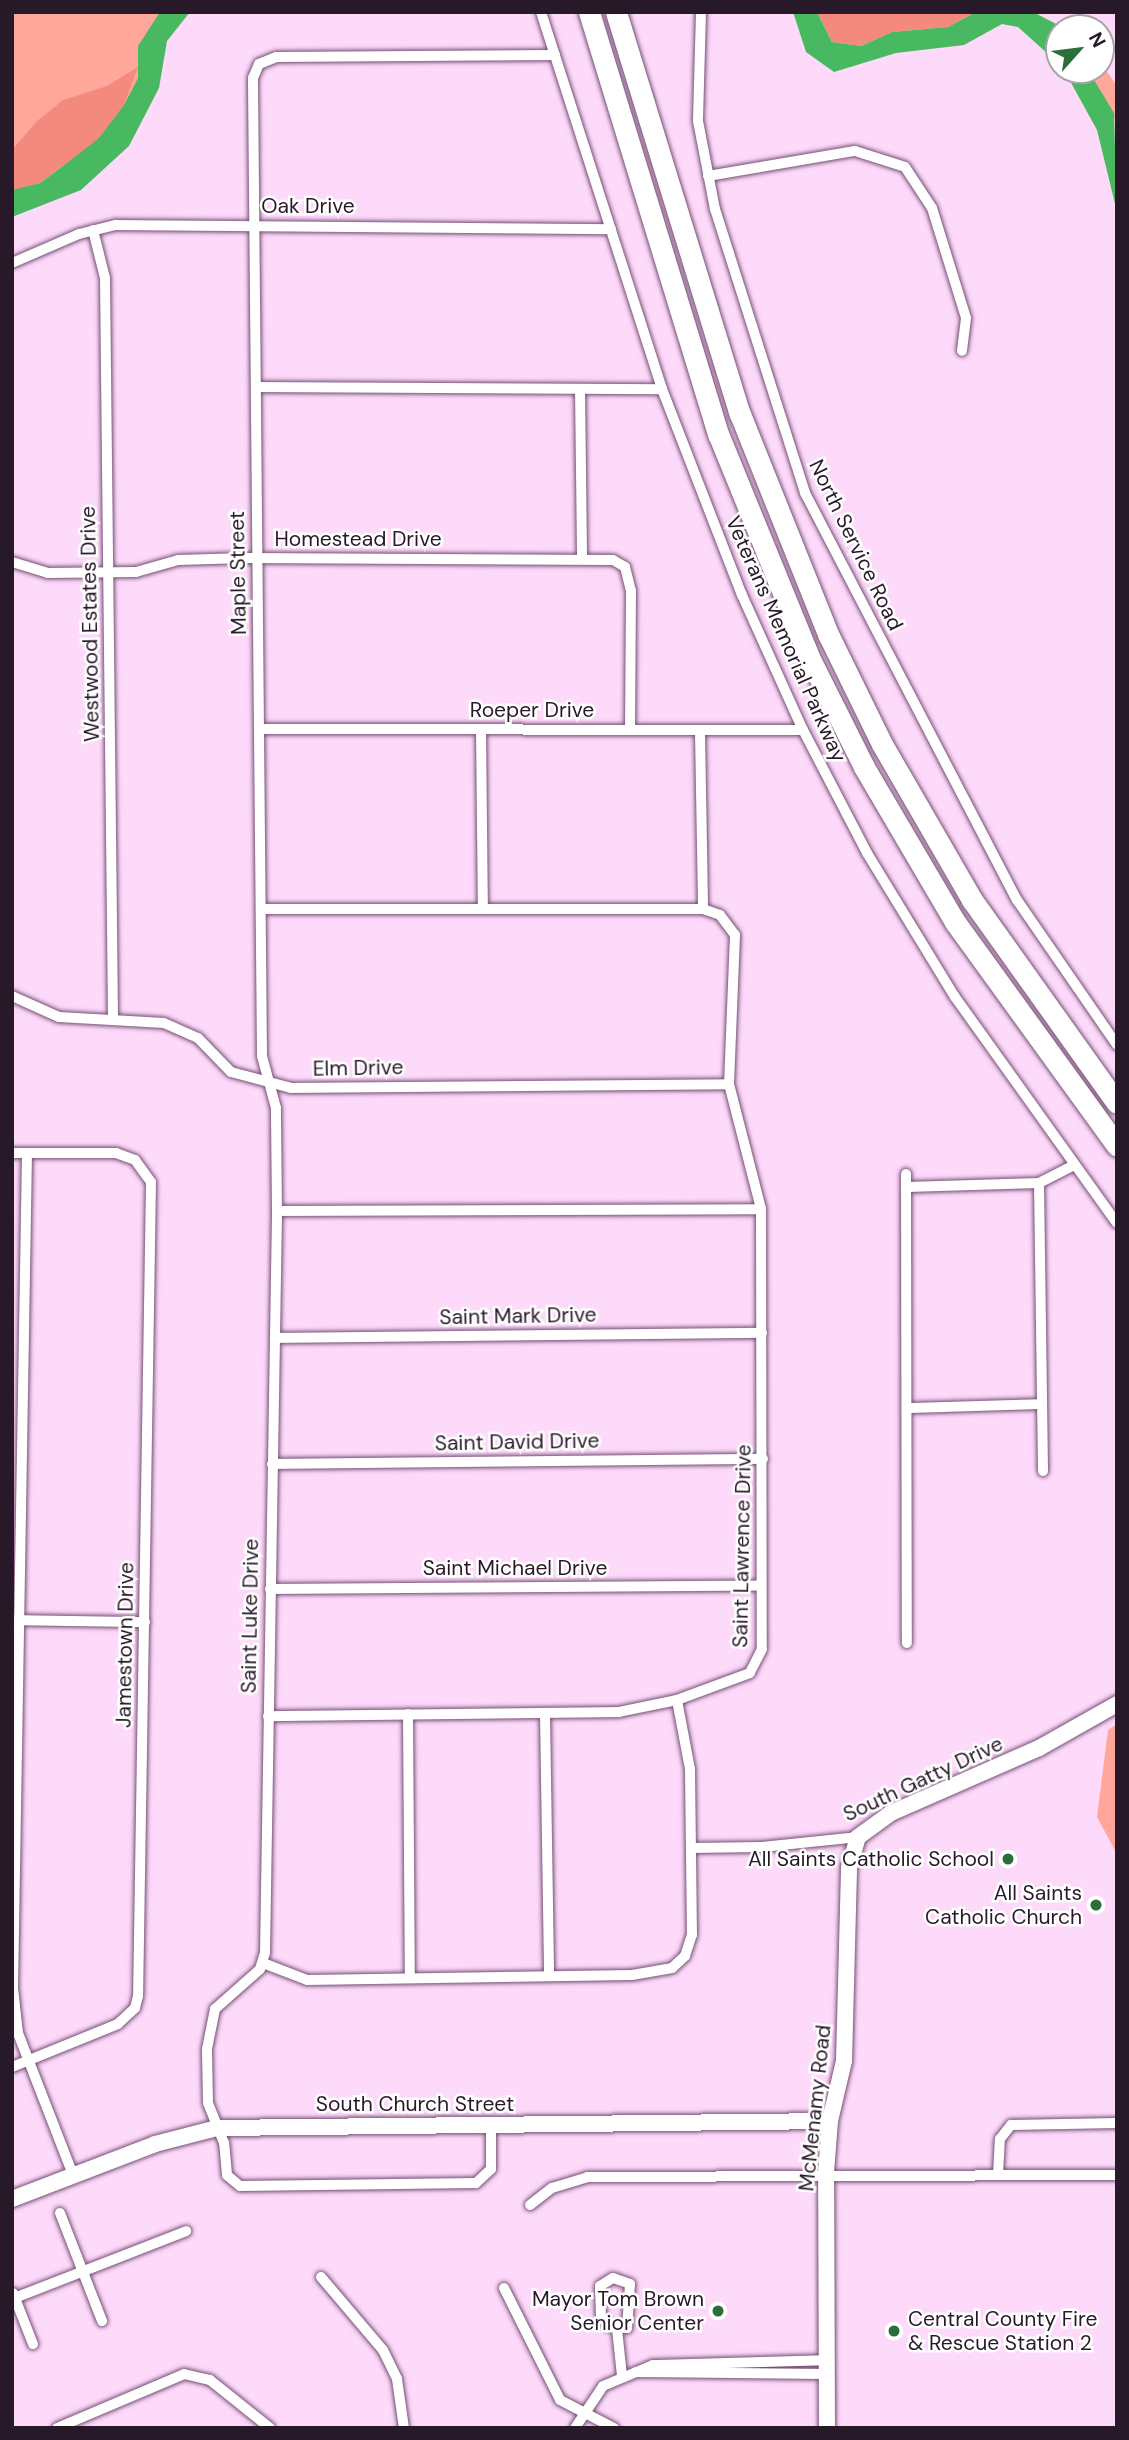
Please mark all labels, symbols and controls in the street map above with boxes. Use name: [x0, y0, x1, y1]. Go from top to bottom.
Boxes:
north arrow: [1045, 14, 1115, 84]
text: N: [1083, 28, 1112, 52]
street label: Oak Drive: [261, 193, 355, 219]
street label: North Service Road: [804, 455, 908, 635]
street label: Westwood Estates Drive: [75, 506, 105, 742]
street label: Maple Street: [224, 511, 252, 635]
street label: Veterans Memorial Parkway: [720, 512, 852, 766]
street label: Homestead Drive: [274, 526, 442, 552]
street label: Roeper Drive: [470, 697, 594, 723]
street label: Elm Drive: [313, 1055, 403, 1081]
street label: Saint Mark Drive: [439, 1302, 597, 1330]
street label: Saint David Drive: [435, 1428, 599, 1456]
street label: Saint Lawrence Drive: [728, 1444, 756, 1648]
street label: Saint Luke Drive: [236, 1538, 264, 1694]
street label: Saint Michael Drive: [423, 1555, 607, 1581]
street label: Jamestown Drive: [111, 1562, 139, 1728]
street label: South Gatty Drive: [839, 1731, 1007, 1827]
place label: All Saints Catholic School: [748, 1846, 994, 1872]
marker: All Saints Catholic School: [1000, 1851, 1016, 1867]
place label: All Saints Catholic Church: [925, 1880, 1082, 1930]
marker: All Saints Catholic Church: [1088, 1897, 1104, 1913]
street label: McMenamy Road: [794, 2023, 836, 2193]
street label: South Church Street: [316, 2091, 514, 2117]
place label: Mayor Tom Brown Senior Center: [532, 2286, 704, 2336]
marker: Mayor Tom Brown Senior Center: [710, 2303, 726, 2319]
place label: Central County Fire & Rescue Station 2: [908, 2306, 1097, 2356]
marker: Central County Fire & Rescue Station 2: [886, 2323, 902, 2339]

